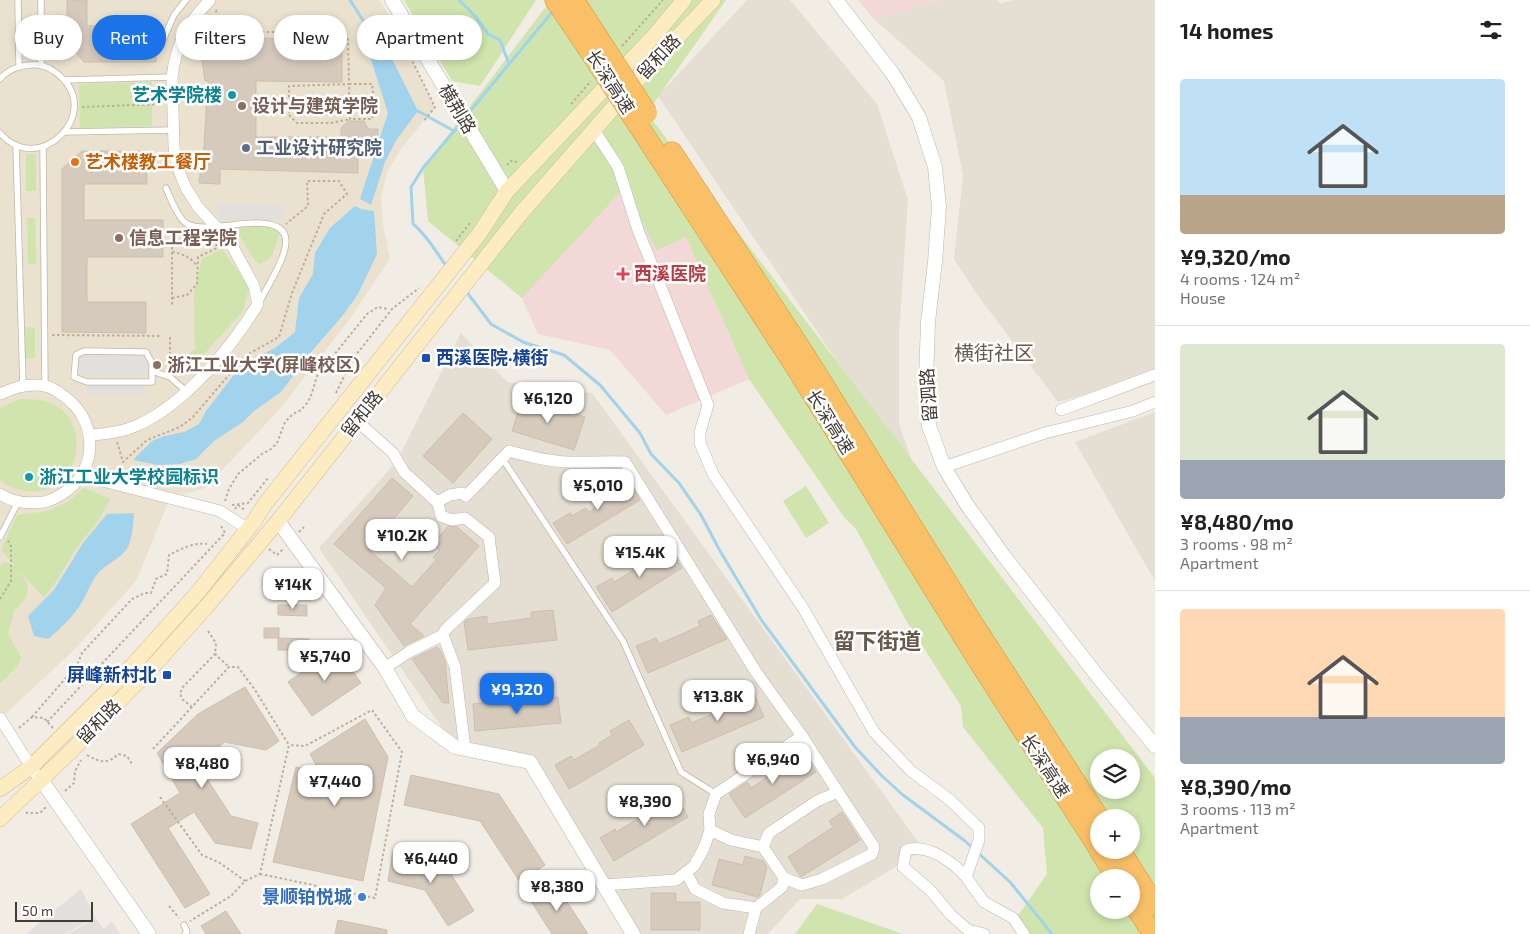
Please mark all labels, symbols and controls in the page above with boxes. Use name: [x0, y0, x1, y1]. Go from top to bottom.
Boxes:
chip: Buy: [15, 15, 82, 60]
chip: Rent: [92, 15, 166, 60]
chip: Filters: [176, 15, 264, 60]
chip: New: [274, 15, 347, 60]
chip: Apartment: [357, 15, 482, 60]
icon: filters: [1477, 16, 1505, 44]
text: 14 homes: [1180, 18, 1274, 43]
street label: 留和路: [632, 29, 685, 84]
street label: 长深高速: [582, 45, 640, 118]
street label: 横荆路: [435, 80, 481, 137]
place label: 艺术学院楼: [132, 83, 222, 105]
marker: 艺术学院楼: [226, 89, 238, 101]
place label: 设计与建筑学院: [252, 94, 378, 116]
marker: 设计与建筑学院: [236, 100, 248, 112]
icon: home: [1298, 111, 1388, 201]
place label: 工业设计研究院: [256, 136, 382, 158]
marker: 工业设计研究院: [240, 142, 252, 154]
place label: 艺术楼教工餐厅: [85, 150, 211, 172]
marker: 艺术楼教工餐厅: [69, 156, 81, 168]
place label: 信息工程学院: [129, 226, 237, 248]
marker: 信息工程学院: [113, 232, 125, 244]
text: ¥9,320/mo: [1180, 244, 1291, 269]
place label: 西溪医院: [634, 262, 706, 284]
marker: 西溪医院: [616, 267, 630, 281]
text: 4 rooms · 124 m²: [1180, 269, 1300, 288]
text: House: [1180, 288, 1226, 307]
district label: 横街社区: [954, 340, 1034, 364]
place label: 西溪医院·横街: [436, 346, 549, 368]
marker: 西溪医院·横街: [420, 352, 432, 364]
place label: 浙江工业大学(屏峰校区): [167, 353, 360, 375]
marker: 浙江工业大学(屏峰校区): [151, 359, 163, 371]
street label: 留泗路: [915, 367, 941, 423]
icon: home: [1298, 377, 1388, 467]
pin: ¥6,120: [507, 382, 589, 424]
street label: 留和路: [336, 385, 387, 441]
street label: 长深高速: [802, 385, 859, 458]
text: ¥6,120: [523, 388, 573, 407]
place label: 浙江工业大学校园标识: [39, 465, 219, 487]
pin: ¥5,010: [557, 468, 639, 511]
marker: 浙江工业大学校园标识: [23, 471, 35, 483]
text: ¥5,010: [573, 475, 623, 494]
text: ¥8,480/mo: [1180, 509, 1294, 534]
pin: ¥10.2K: [361, 518, 443, 561]
text: ¥10.2K: [377, 525, 427, 544]
text: 3 rooms · 98 m²: [1180, 534, 1293, 553]
pin: ¥15.4K: [599, 536, 681, 578]
text: ¥15.4K: [615, 542, 665, 561]
text: Apartment: [1180, 553, 1259, 572]
pin: ¥14K: [263, 568, 323, 610]
text: ¥14K: [274, 574, 312, 593]
district label: 留下街道: [833, 627, 921, 653]
pin: ¥5,740: [284, 640, 366, 682]
icon: home: [1298, 642, 1388, 732]
text: ¥5,740: [299, 646, 351, 665]
place label: 屏峰新村北: [67, 663, 157, 685]
marker: 屏峰新村北: [161, 669, 173, 681]
pin: ¥9,320: [476, 672, 558, 715]
text: ¥9,320: [491, 679, 543, 698]
pin: ¥13.8K: [677, 680, 759, 722]
text: ¥13.8K: [693, 686, 743, 705]
street label: 留和路: [72, 694, 125, 748]
street label: 长深高速: [1017, 729, 1075, 802]
pin: ¥6,940: [732, 742, 814, 785]
pin: ¥8,480: [161, 746, 243, 789]
text: ¥6,940: [746, 749, 800, 768]
map controls: [1090, 749, 1140, 919]
button: layers: [1090, 749, 1140, 799]
text: ¥8,480: [175, 753, 229, 772]
pin: ¥7,440: [294, 764, 376, 807]
text: ¥7,440: [309, 771, 361, 790]
text: ¥8,390/mo: [1180, 774, 1291, 799]
pin: ¥8,390: [604, 784, 686, 827]
text: ¥8,390: [618, 791, 672, 810]
text: 3 rooms · 113 m²: [1180, 799, 1296, 818]
button: +: [1090, 809, 1140, 859]
text: Apartment: [1180, 818, 1259, 837]
pin: ¥6,440: [390, 842, 472, 884]
text: ¥6,440: [404, 848, 458, 867]
button: −: [1090, 869, 1140, 919]
pin: ¥8,380: [516, 870, 598, 912]
text: ¥8,380: [530, 876, 584, 895]
place label: 景顺铂悦城: [262, 885, 352, 907]
marker: 景顺铂悦城: [356, 891, 368, 903]
scale bar: [15, 899, 92, 922]
text: 50 m: [22, 902, 53, 919]

